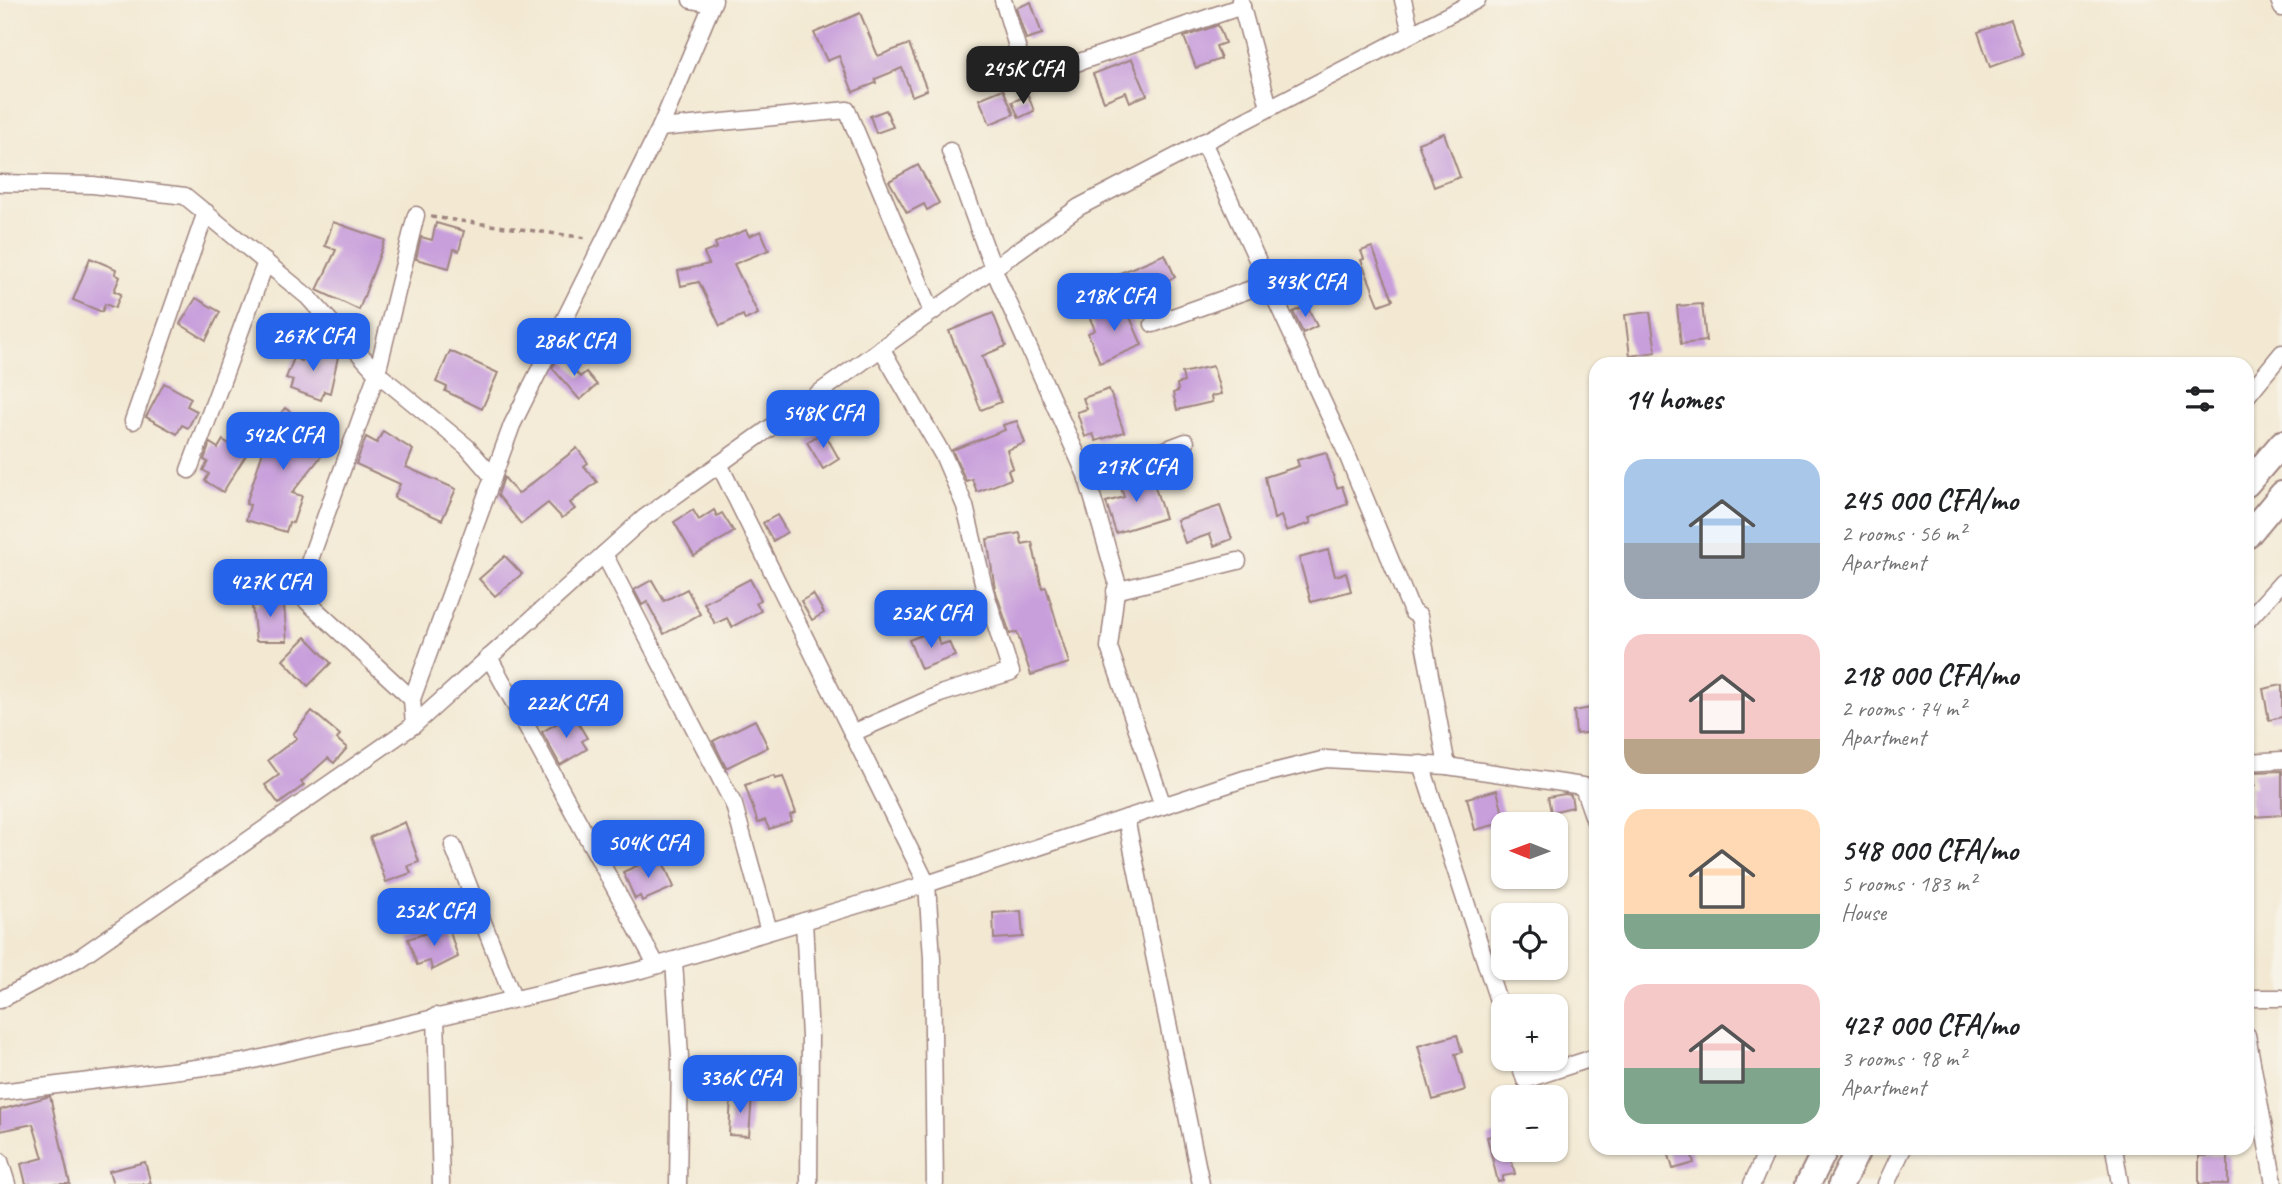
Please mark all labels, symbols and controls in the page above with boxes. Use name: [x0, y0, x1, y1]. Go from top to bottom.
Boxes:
pin: 245K CFA: [951, 46, 1095, 106]
text: 245K CFA: [982, 54, 1064, 83]
pin: 343K CFA: [1233, 260, 1377, 319]
text: 343K CFA: [1264, 267, 1346, 296]
pin: 218K CFA: [1042, 274, 1186, 333]
text: 218K CFA: [1073, 281, 1155, 310]
pin: 267K CFA: [241, 314, 385, 373]
pin: 286K CFA: [502, 318, 646, 378]
text: 267K CFA: [272, 321, 354, 350]
text: 286K CFA: [533, 326, 615, 355]
text: 14 homes: [1624, 380, 1722, 418]
icon: filters: [2181, 380, 2219, 418]
pin: 548K CFA: [751, 391, 895, 450]
text: 548K CFA: [782, 398, 864, 427]
pin: 542K CFA: [211, 412, 355, 472]
text: 542K CFA: [242, 420, 324, 449]
pin: 217K CFA: [1064, 444, 1208, 504]
text: 217K CFA: [1095, 452, 1177, 481]
text: 245 000 CFA/mo: [1841, 481, 2018, 519]
icon: home: [1680, 487, 1764, 571]
text: 2 rooms · 56 m²: [1841, 519, 1965, 548]
text: Apartment: [1841, 548, 1926, 577]
pin: 427K CFA: [198, 560, 342, 619]
text: 427K CFA: [229, 567, 311, 596]
pin: 252K CFA: [859, 590, 1003, 650]
text: 252K CFA: [890, 598, 972, 627]
text: 218 000 CFA/mo: [1841, 656, 2018, 694]
icon: home: [1680, 662, 1764, 746]
pin: 222K CFA: [494, 680, 638, 740]
text: 222K CFA: [525, 688, 607, 717]
text: 2 rooms · 74 m²: [1841, 694, 1965, 723]
text: Apartment: [1841, 723, 1926, 752]
north arrow: [1491, 812, 1568, 889]
map controls: [1491, 812, 1568, 1162]
pin: 504K CFA: [576, 820, 720, 880]
text: 504K CFA: [607, 828, 689, 857]
text: 548 000 CFA/mo: [1841, 831, 2018, 869]
icon: home: [1680, 837, 1764, 921]
text: 5 rooms · 183 m²: [1841, 869, 1976, 898]
pin: 252K CFA: [362, 888, 506, 948]
text: 252K CFA: [393, 896, 475, 925]
text: House: [1841, 898, 1886, 927]
button: locate: [1491, 903, 1568, 980]
button: +: [1491, 994, 1568, 1071]
text: 427 000 CFA/mo: [1841, 1006, 2018, 1044]
icon: home: [1680, 1012, 1764, 1096]
text: 3 rooms · 98 m²: [1841, 1044, 1965, 1073]
pin: 336K CFA: [668, 1056, 812, 1115]
text: 336K CFA: [699, 1063, 781, 1092]
text: Apartment: [1841, 1073, 1926, 1102]
button: −: [1491, 1085, 1568, 1162]

